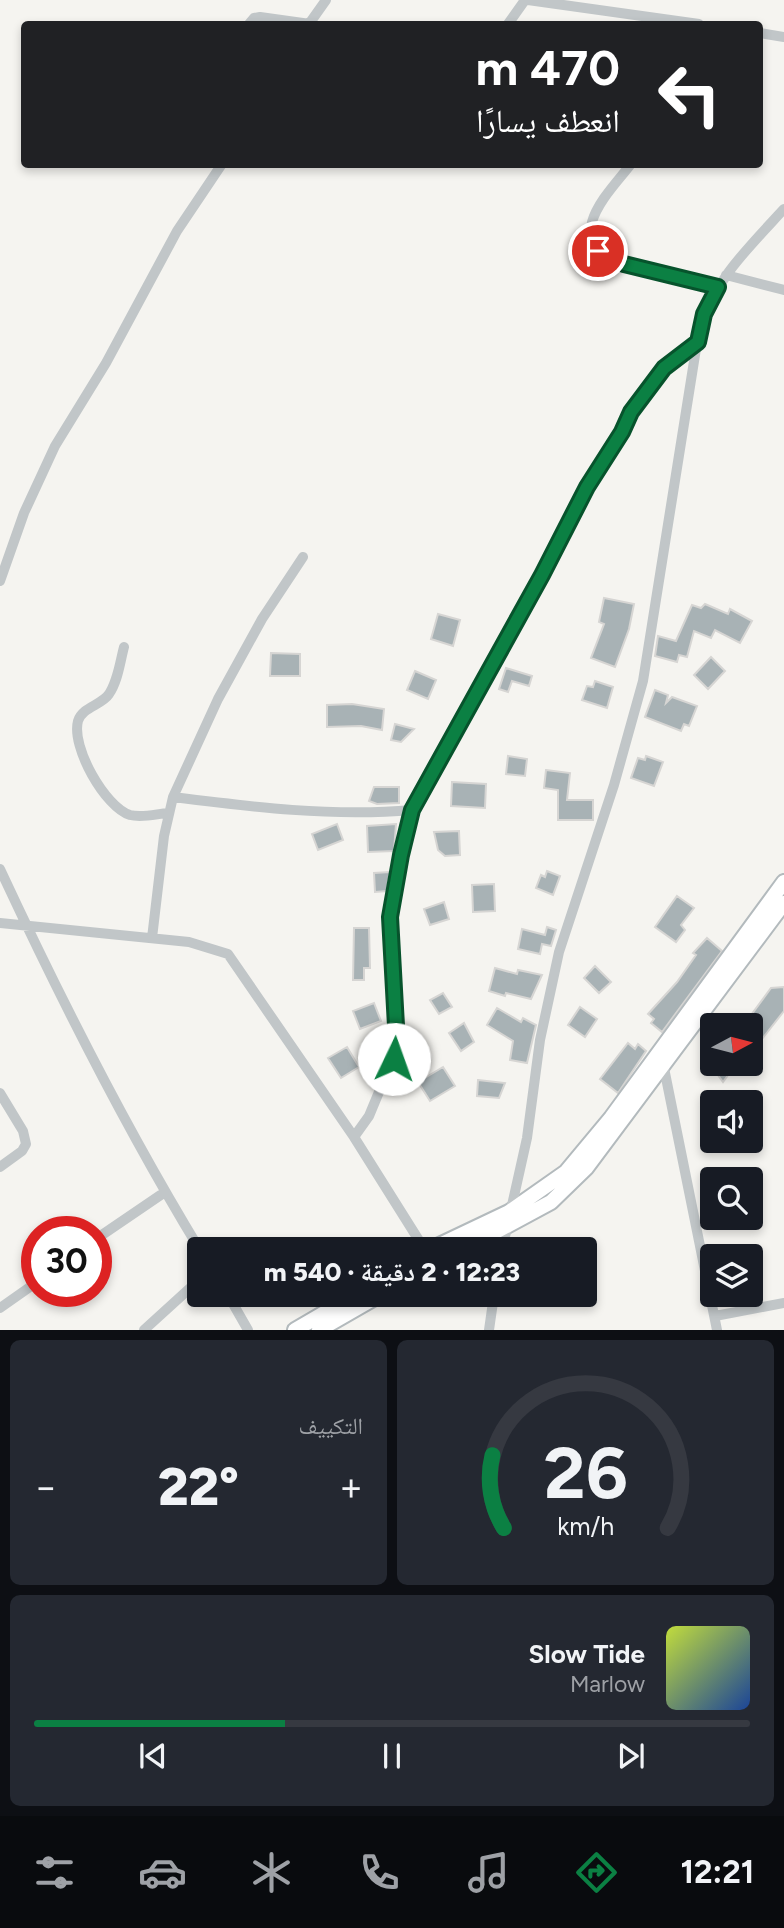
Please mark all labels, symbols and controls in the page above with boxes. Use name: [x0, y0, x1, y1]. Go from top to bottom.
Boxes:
text: 470 m: [476, 38, 620, 97]
icon: left: [644, 49, 735, 140]
text: انعطف يسارًا: [476, 102, 620, 140]
pin: [568, 221, 628, 281]
icon: arrive: [579, 232, 617, 270]
north arrow: [700, 1013, 763, 1076]
map controls: [700, 1013, 763, 1307]
position arrow: [357, 1022, 431, 1096]
button: sound: [700, 1090, 763, 1153]
button: search: [700, 1167, 763, 1230]
speed limit sign: 30: [21, 1216, 112, 1307]
button: layers: [700, 1244, 763, 1307]
text: 12:23 · 2 دقيقة · 540 m: [264, 1256, 520, 1288]
text: التكييف: [298, 1412, 363, 1440]
text: 26: [543, 1430, 628, 1517]
text: 22°: [158, 1456, 239, 1518]
text: −: [34, 1464, 58, 1510]
text: +: [339, 1464, 363, 1510]
text: km/h: [557, 1511, 614, 1541]
text: Slow Tide: [529, 1638, 645, 1670]
text: Marlow: [570, 1670, 645, 1698]
icon: previous: [134, 1737, 172, 1775]
icon: pause: [373, 1737, 411, 1775]
icon: next: [612, 1737, 650, 1775]
icon: filters: [30, 1848, 79, 1897]
icon: car: [138, 1848, 187, 1897]
icon: climate: [247, 1848, 296, 1897]
icon: phone: [355, 1848, 404, 1897]
icon: music: [464, 1848, 513, 1897]
icon: directions: [572, 1848, 621, 1897]
text: 12:21: [681, 1853, 754, 1891]

